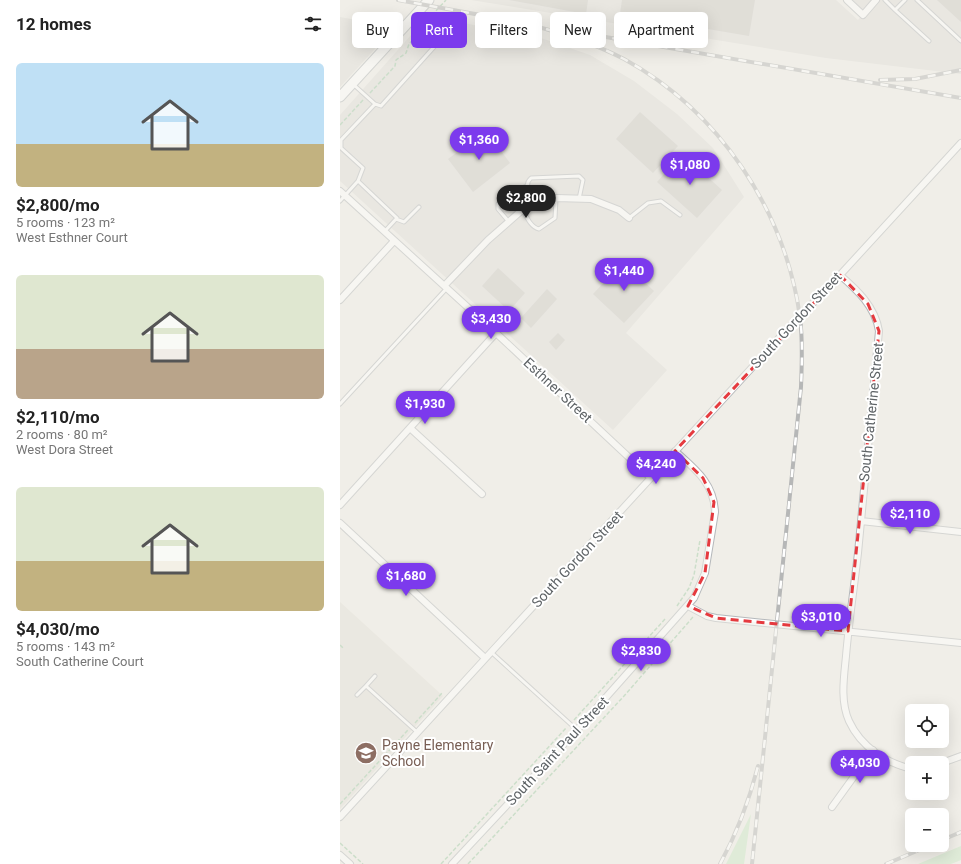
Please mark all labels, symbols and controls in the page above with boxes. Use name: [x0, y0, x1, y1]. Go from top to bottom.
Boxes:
chip: Buy: [352, 12, 403, 48]
chip: Rent: [411, 12, 467, 48]
chip: Filters: [475, 12, 542, 48]
chip: New: [550, 12, 606, 48]
chip: Apartment: [614, 12, 708, 48]
icon: filters: [302, 13, 324, 35]
text: 12 homes: [16, 14, 92, 34]
icon: home: [134, 89, 206, 161]
pin: $1,360: [446, 127, 512, 161]
text: $1,360: [459, 132, 499, 147]
pin: $1,080: [657, 152, 723, 186]
text: $1,080: [670, 157, 710, 172]
pin: $2,800: [493, 185, 559, 219]
text: $2,800: [506, 190, 546, 205]
text: $2,800/mo: [16, 195, 100, 215]
text: 5 rooms · 123 m²: [16, 215, 115, 230]
text: West Esthner Court: [16, 230, 128, 245]
pin: $1,440: [591, 258, 657, 292]
text: $1,440: [604, 263, 644, 278]
street label: South Gordon Street: [747, 268, 845, 372]
icon: home: [134, 301, 206, 373]
pin: $3,430: [458, 306, 524, 340]
text: $3,430: [471, 311, 511, 326]
street label: South Catherine Street: [856, 341, 886, 482]
street label: Esthner Street: [520, 354, 596, 426]
pin: $1,930: [392, 391, 458, 425]
text: $1,930: [405, 396, 445, 411]
text: $2,110/mo: [16, 407, 100, 427]
text: 2 rooms · 80 m²: [16, 427, 108, 442]
text: West Dora Street: [16, 442, 113, 457]
pin: $4,240: [623, 451, 689, 485]
text: $4,240: [636, 456, 676, 471]
pin: $2,110: [877, 501, 943, 535]
text: $2,110: [890, 506, 930, 521]
street label: South Gordon Street: [528, 507, 626, 611]
icon: home: [134, 513, 206, 585]
pin: $1,680: [373, 563, 439, 597]
text: $1,680: [386, 568, 426, 583]
pin: $3,010: [788, 604, 854, 638]
text: $3,010: [801, 609, 841, 624]
text: $4,030/mo: [16, 619, 100, 639]
pin: $2,830: [608, 638, 674, 672]
text: 5 rooms · 143 m²: [16, 639, 115, 654]
text: $2,830: [621, 643, 661, 658]
text: South Catherine Court: [16, 654, 144, 669]
street label: South Saint Paul Street: [502, 693, 612, 809]
map controls: [905, 704, 949, 852]
button: locate: [905, 704, 949, 748]
place label: Payne Elementary School: [382, 737, 494, 769]
school or university icon: Payne Elementary School: [353, 740, 379, 766]
pin: $4,030: [827, 750, 893, 784]
text: $4,030: [840, 755, 880, 770]
button: +: [905, 756, 949, 800]
button: −: [905, 808, 949, 852]

